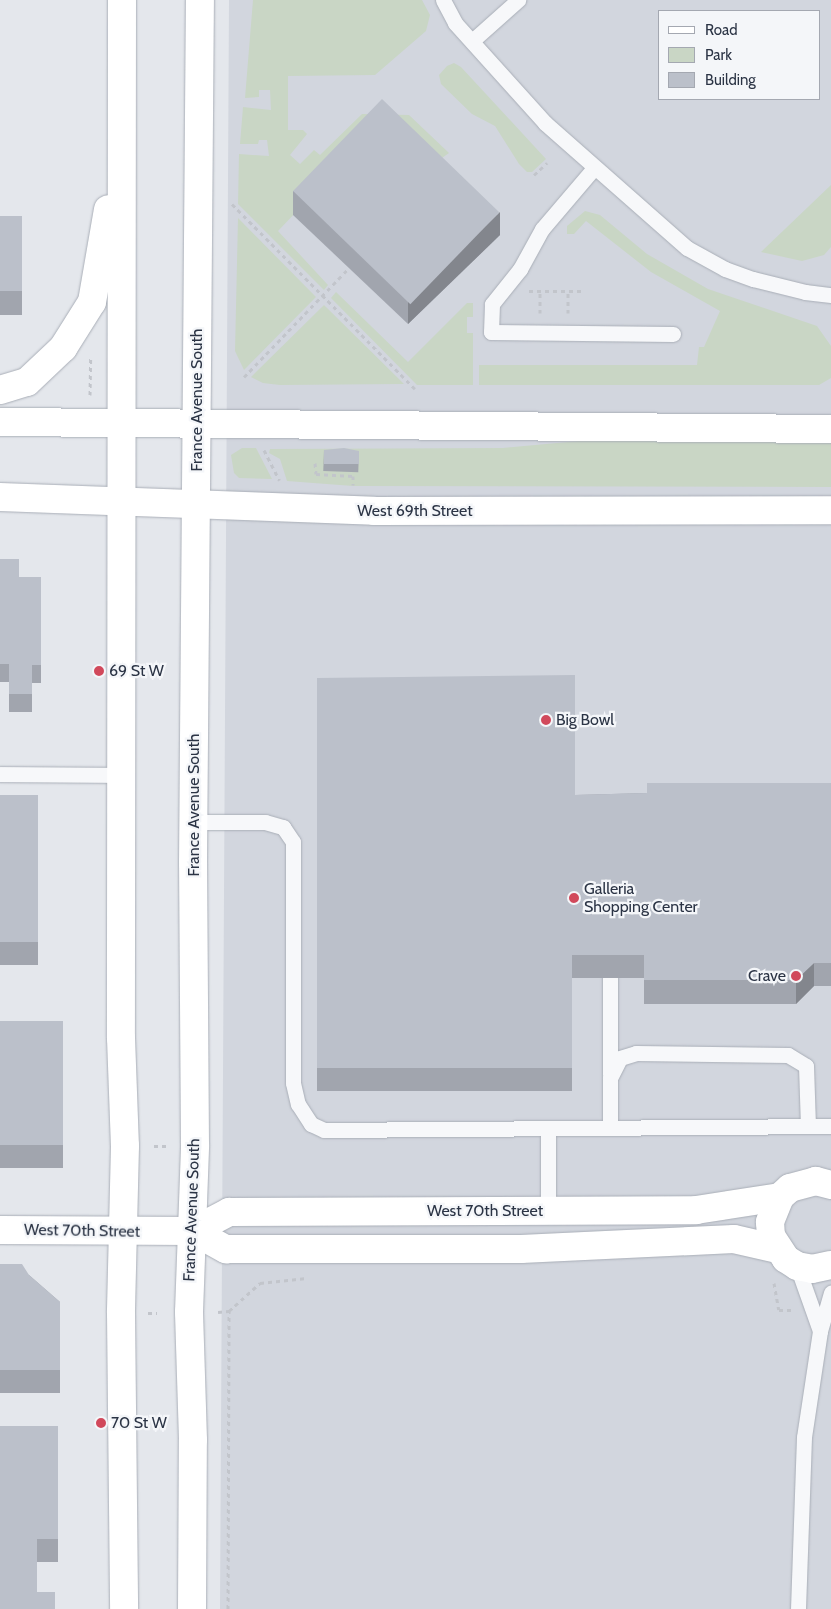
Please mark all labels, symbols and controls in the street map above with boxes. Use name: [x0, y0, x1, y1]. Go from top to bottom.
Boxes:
legend: [658, 10, 821, 100]
text: Road: [705, 21, 738, 39]
text: Park: [705, 46, 732, 64]
text: Building: [705, 71, 756, 89]
street label: France Avenue South: [187, 328, 207, 472]
street label: West 69th Street: [357, 501, 473, 521]
place label: 69 St W: [109, 661, 164, 681]
marker: 69 St W: [93, 665, 105, 677]
place label: Big Bowl: [556, 710, 614, 730]
marker: Big Bowl: [540, 714, 552, 726]
street label: France Avenue South: [184, 733, 204, 877]
place label: Galleria Shopping Center: [584, 879, 698, 917]
marker: Galleria Shopping Center: [568, 892, 580, 904]
place label: Crave: [748, 966, 786, 986]
marker: Crave: [790, 970, 802, 982]
street label: France Avenue South: [180, 1138, 204, 1282]
street label: West 70th Street: [427, 1201, 543, 1221]
street label: West 70th Street: [24, 1220, 140, 1242]
place label: 70 St W: [111, 1413, 167, 1433]
marker: 70 St W: [95, 1417, 107, 1429]

